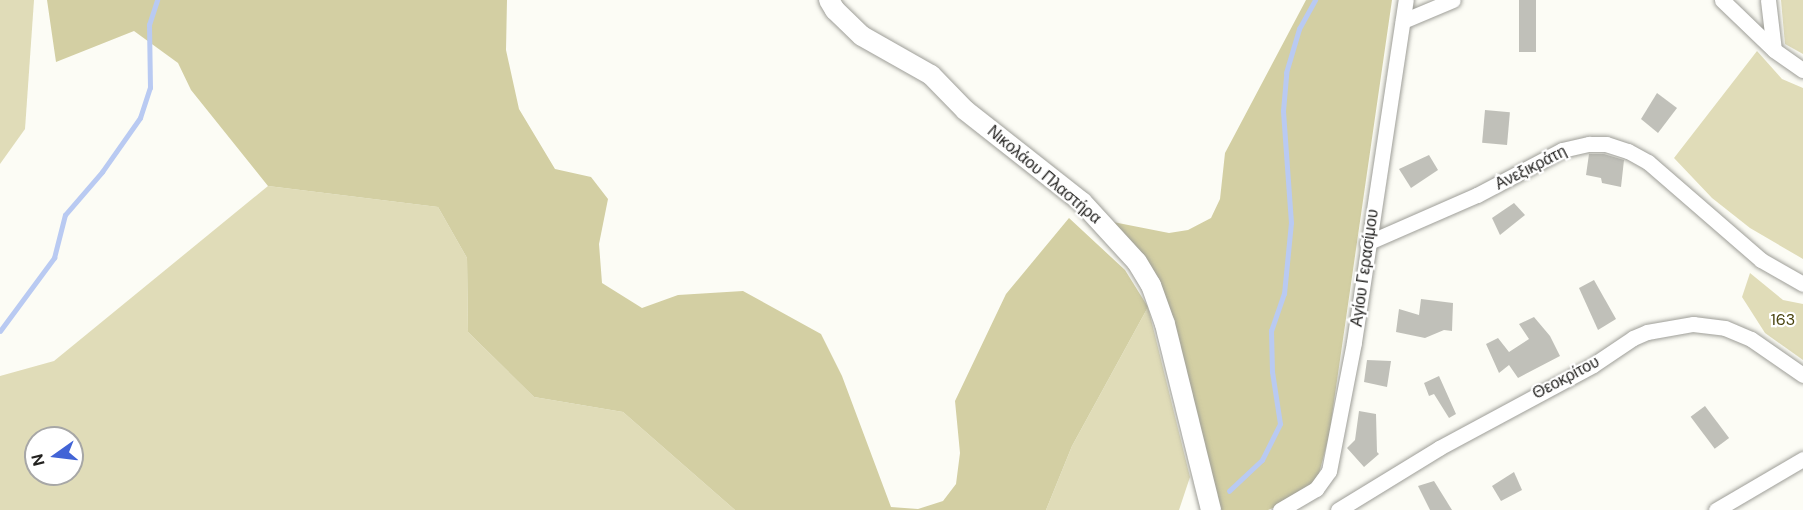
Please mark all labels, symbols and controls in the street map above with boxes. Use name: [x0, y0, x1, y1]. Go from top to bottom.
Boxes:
street label: Νικολάου Πλαστήρα: [983, 122, 1105, 228]
street label: Ανεξικράτη: [1492, 142, 1570, 194]
street label: Αγίου Γερασίμου: [1347, 208, 1383, 328]
park label: 163: [1771, 310, 1795, 330]
street label: Θεοκρίτου: [1529, 352, 1603, 404]
north arrow: [24, 426, 84, 486]
text: N: [26, 452, 50, 468]

